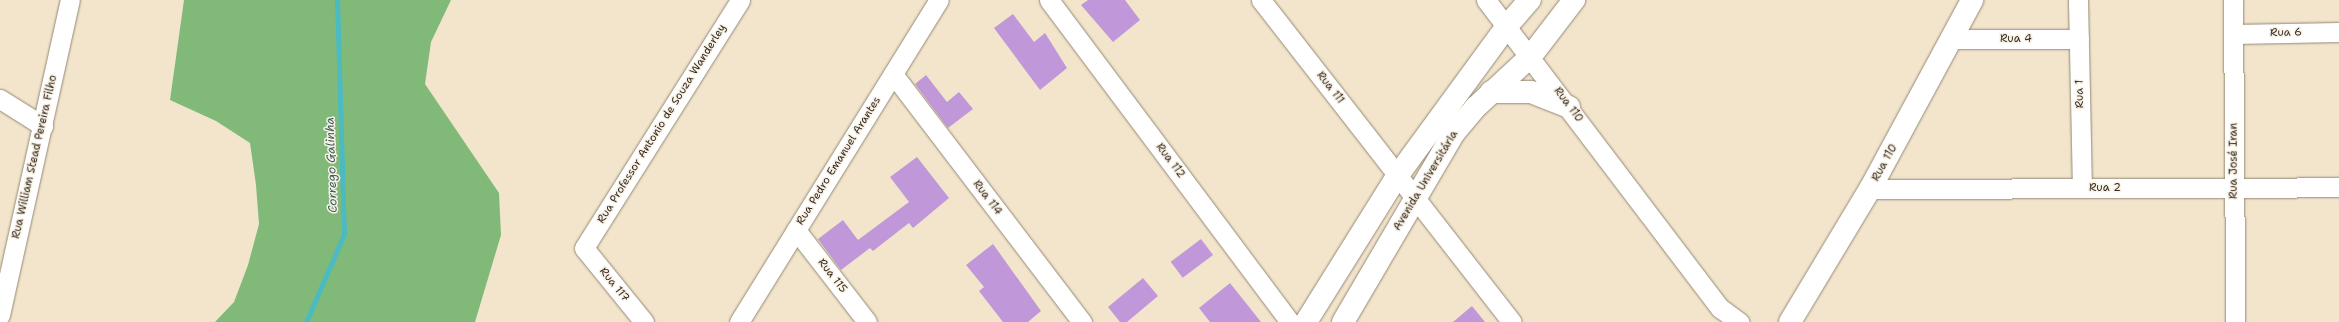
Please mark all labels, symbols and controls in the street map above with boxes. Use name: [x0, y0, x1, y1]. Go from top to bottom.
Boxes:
street label: Rua Professor Antonio de Souza Wanderley: [595, 22, 729, 226]
street label: Rua 6: [2270, 26, 2302, 40]
street label: Rua 4: [2000, 32, 2032, 46]
street label: Rua 111: [1313, 69, 1347, 107]
street label: Rua William Stead Pereira Filho: [10, 74, 60, 240]
street label: Rua 1: [2073, 80, 2087, 108]
street label: Rua 110: [1551, 85, 1585, 125]
street label: Rua Pedro Emanuel Arantes: [794, 94, 884, 228]
water label: Corrego Galinha: [323, 117, 341, 213]
street label: Rua José Iran: [2227, 123, 2241, 199]
street label: Avenida Universitária: [1391, 129, 1461, 233]
street label: Rua 112: [1153, 141, 1187, 181]
street label: Rua 110: [1869, 142, 1901, 184]
street label: Rua 114: [970, 178, 1004, 218]
street label: Rua 2: [2089, 181, 2121, 195]
street label: Rua 115: [815, 256, 849, 296]
street label: Rua 117: [596, 265, 632, 305]

